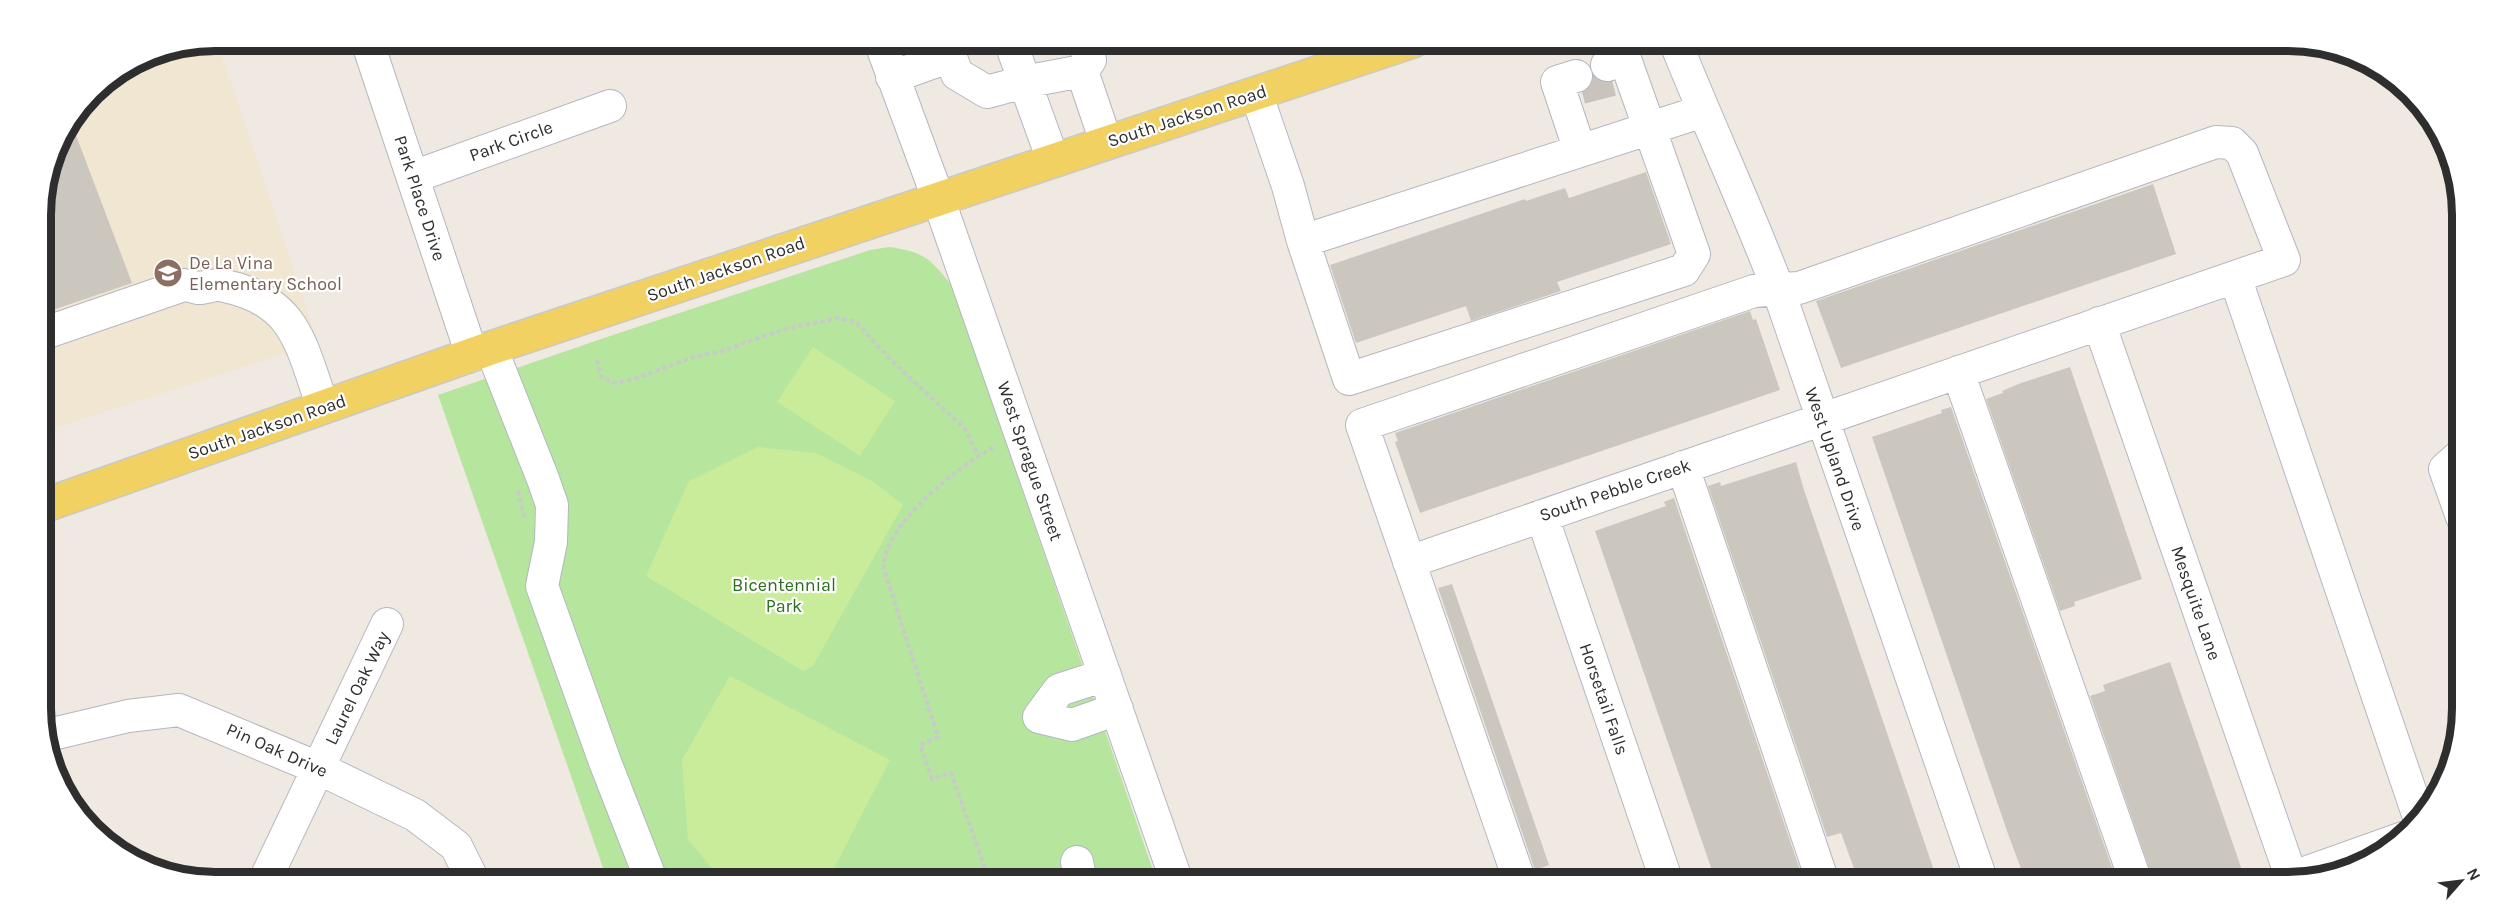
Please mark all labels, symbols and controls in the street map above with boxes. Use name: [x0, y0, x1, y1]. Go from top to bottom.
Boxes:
street label: South Jackson Road: [1105, 80, 1269, 152]
street label: Park Circle: [466, 116, 556, 166]
street label: Park Place Drive: [389, 133, 451, 263]
street label: South Jackson Road: [644, 232, 808, 306]
place label: De La Vina Elementary School: [189, 252, 342, 295]
school or university icon: De La Vina Elementary School: [152, 257, 184, 289]
street label: West Sprague Street: [992, 378, 1068, 544]
street label: West Upland Drive: [1800, 384, 1870, 534]
street label: South Jackson Road: [185, 390, 349, 464]
street label: South Pebble Creek: [1536, 454, 1694, 526]
street label: Mesquite Lane: [2166, 543, 2226, 663]
park label: Bicentennial Park: [732, 574, 836, 617]
street label: Laurel Oak Way: [320, 627, 394, 749]
street label: Horsetail Falls: [1575, 640, 1633, 758]
street label: Pin Oak Drive: [223, 718, 331, 782]
north arrow: [2431, 851, 2491, 911]
text: N: [2463, 865, 2485, 884]

